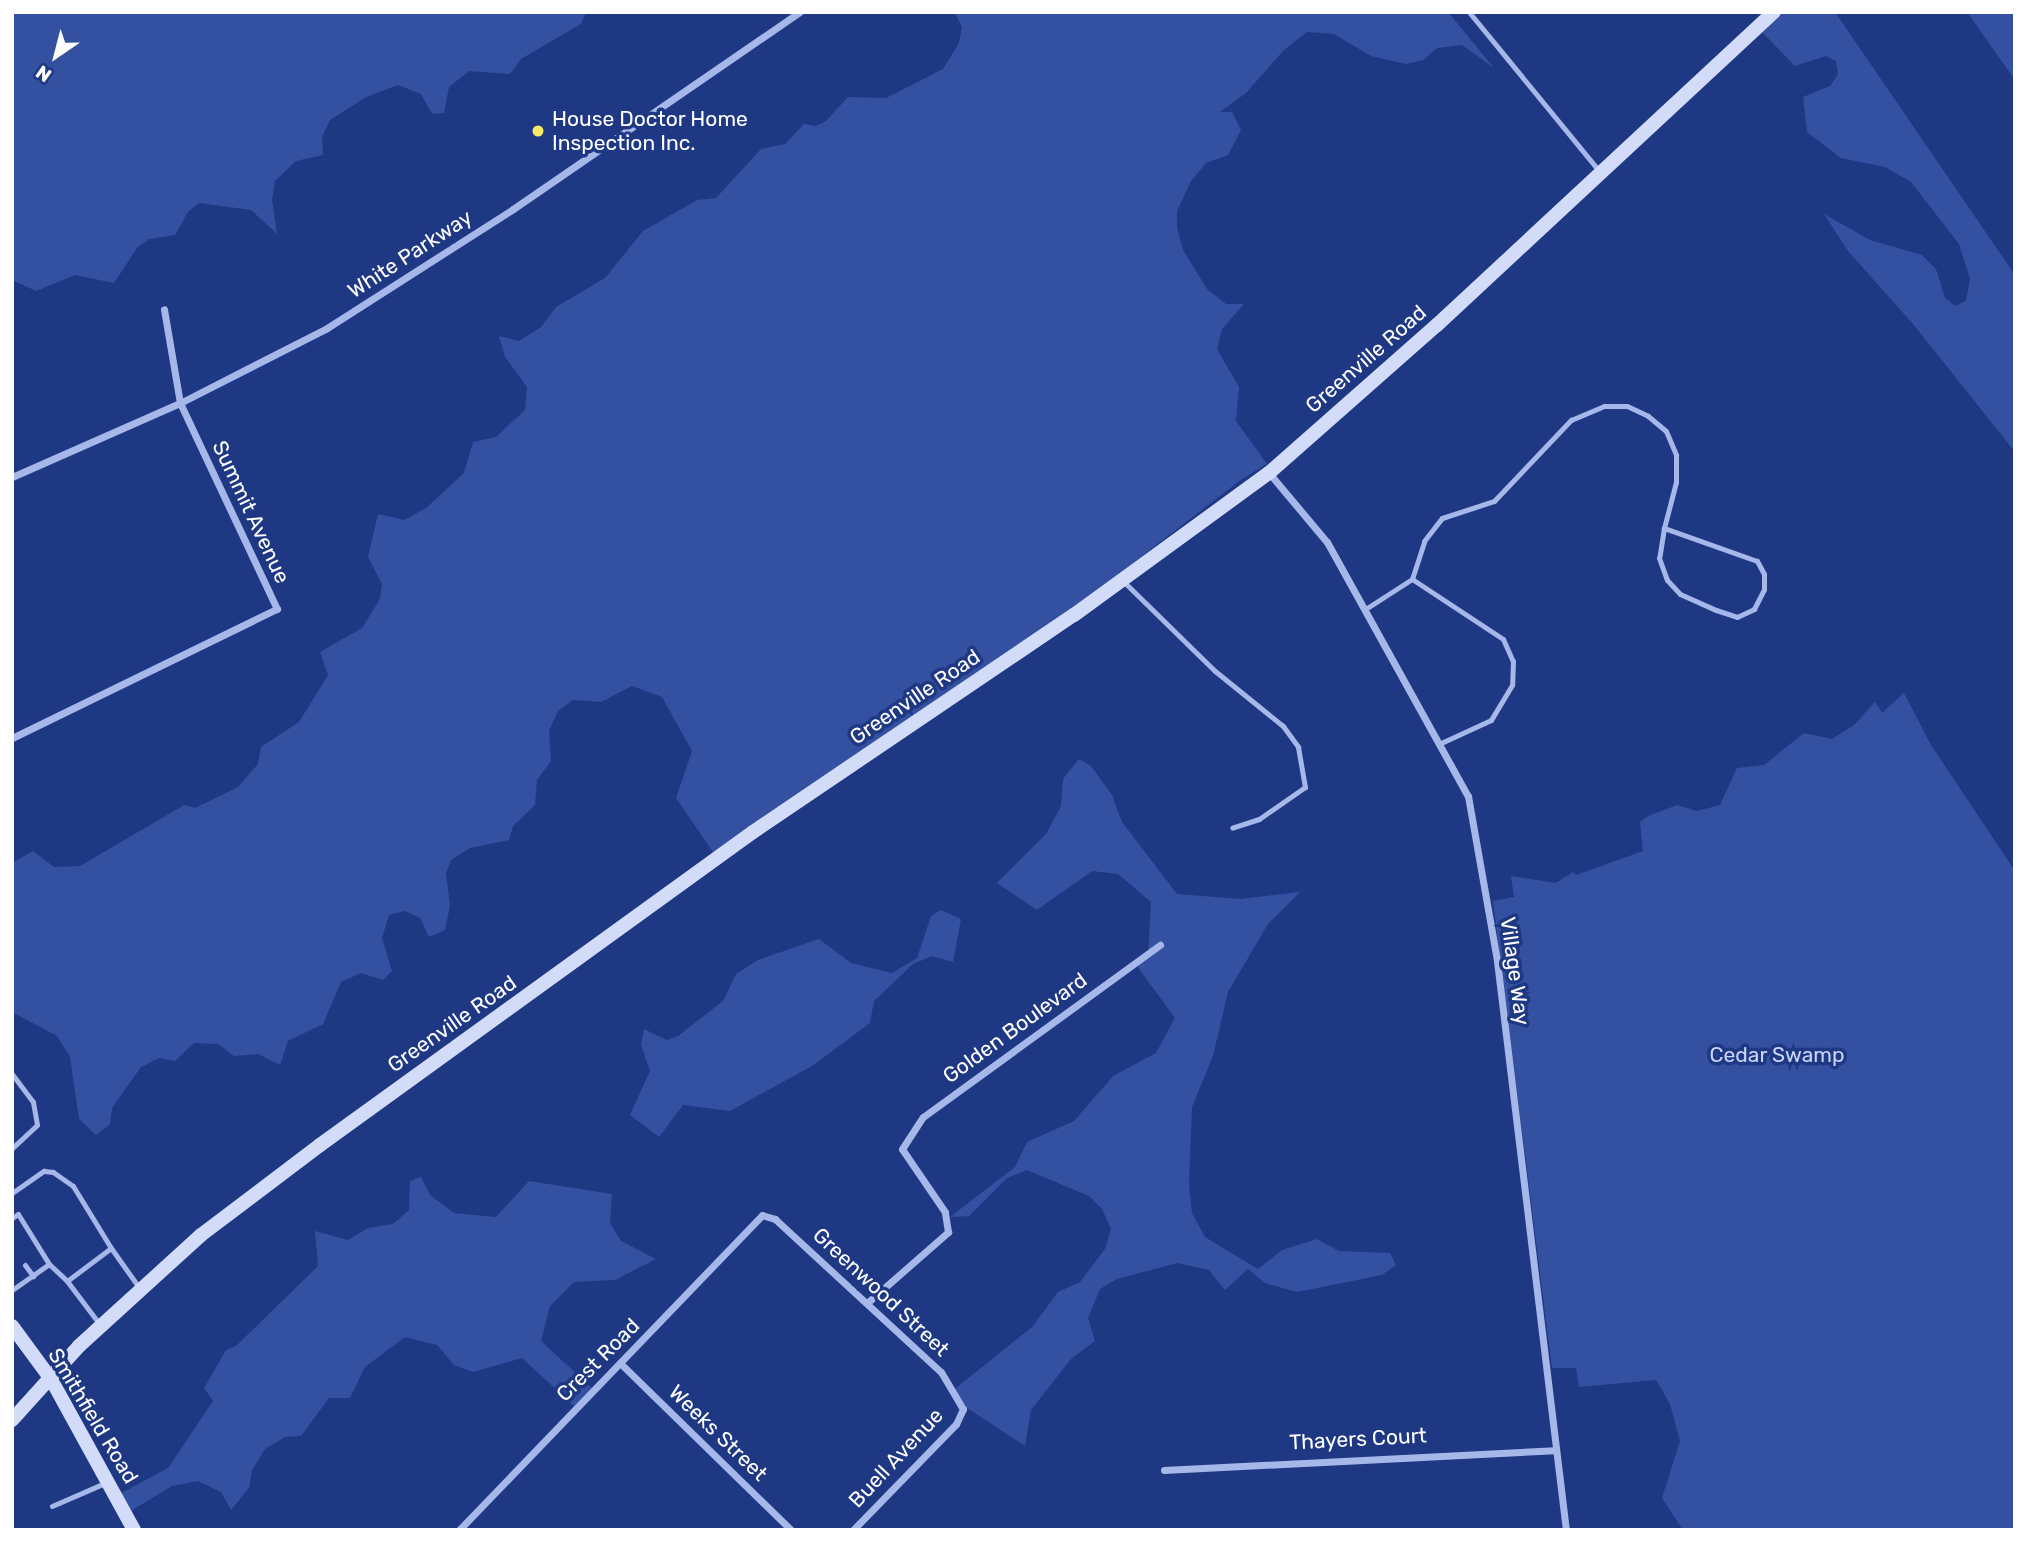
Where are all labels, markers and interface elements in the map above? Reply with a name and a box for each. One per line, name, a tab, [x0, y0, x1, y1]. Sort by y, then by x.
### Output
north arrow	[21, 21, 91, 91]
text: N	[31, 60, 56, 87]
place label: House Doctor Home Inspection Inc.	[552, 106, 748, 156]
marker: House Doctor Home Inspection Inc.	[530, 123, 546, 139]
street label: White Parkway	[343, 205, 477, 303]
street label: Greenville Road	[1301, 300, 1431, 418]
street label: Summit Avenue	[207, 436, 295, 588]
street label: Greenville Road	[845, 644, 985, 750]
street label: Village Way	[1495, 915, 1535, 1027]
street label: Golden Boulevard	[938, 967, 1092, 1089]
street label: Greenville Road	[383, 970, 521, 1078]
park label: Cedar Swamp	[1709, 1042, 1845, 1068]
street label: Greenwood Street	[808, 1222, 954, 1362]
street label: Crest Road	[551, 1313, 645, 1407]
street label: Smithfield Road	[43, 1344, 143, 1488]
street label: Weeks Street	[664, 1380, 772, 1486]
street label: Buell Avenue	[843, 1403, 949, 1513]
street label: Thayers Court	[1289, 1423, 1427, 1455]

